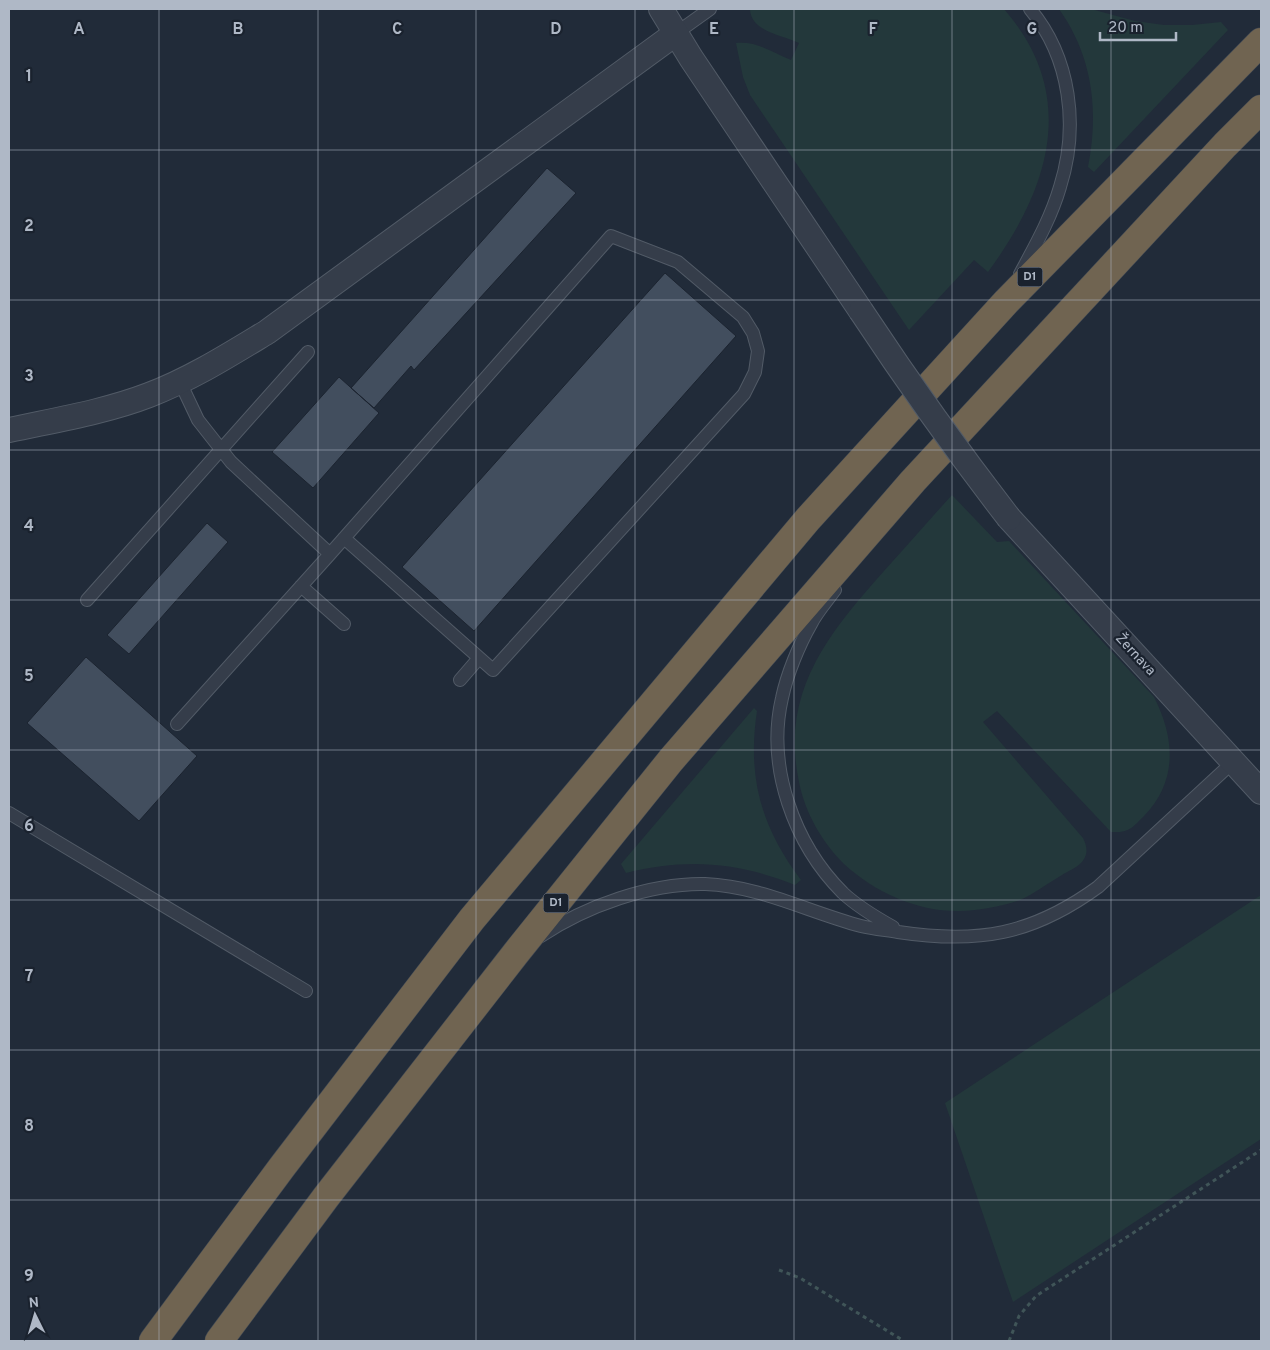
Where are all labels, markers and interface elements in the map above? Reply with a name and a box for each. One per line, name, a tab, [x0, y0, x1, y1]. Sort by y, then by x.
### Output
scale bar	[1100, 10, 1176, 42]
text: 20 m	[1108, 19, 1143, 38]
text: A	[73, 20, 85, 40]
text: B	[232, 20, 244, 40]
text: C	[392, 20, 402, 40]
text: D	[550, 20, 562, 40]
text: E	[709, 20, 719, 40]
text: F	[868, 20, 878, 40]
text: G	[1027, 20, 1037, 40]
text: 1	[26, 67, 32, 87]
text: 2	[24, 217, 34, 237]
road number: D1	[1018, 268, 1042, 286]
text: 3	[24, 367, 34, 387]
text: 4	[24, 517, 34, 537]
street label: Žernava	[1111, 630, 1159, 680]
text: 5	[24, 667, 34, 687]
text: 6	[24, 817, 34, 837]
road number: D1	[544, 894, 568, 912]
text: 7	[25, 967, 33, 987]
text: 8	[24, 1117, 34, 1137]
text: 9	[24, 1267, 34, 1287]
north arrow	[10, 1290, 60, 1340]
text: N	[28, 1295, 40, 1312]

